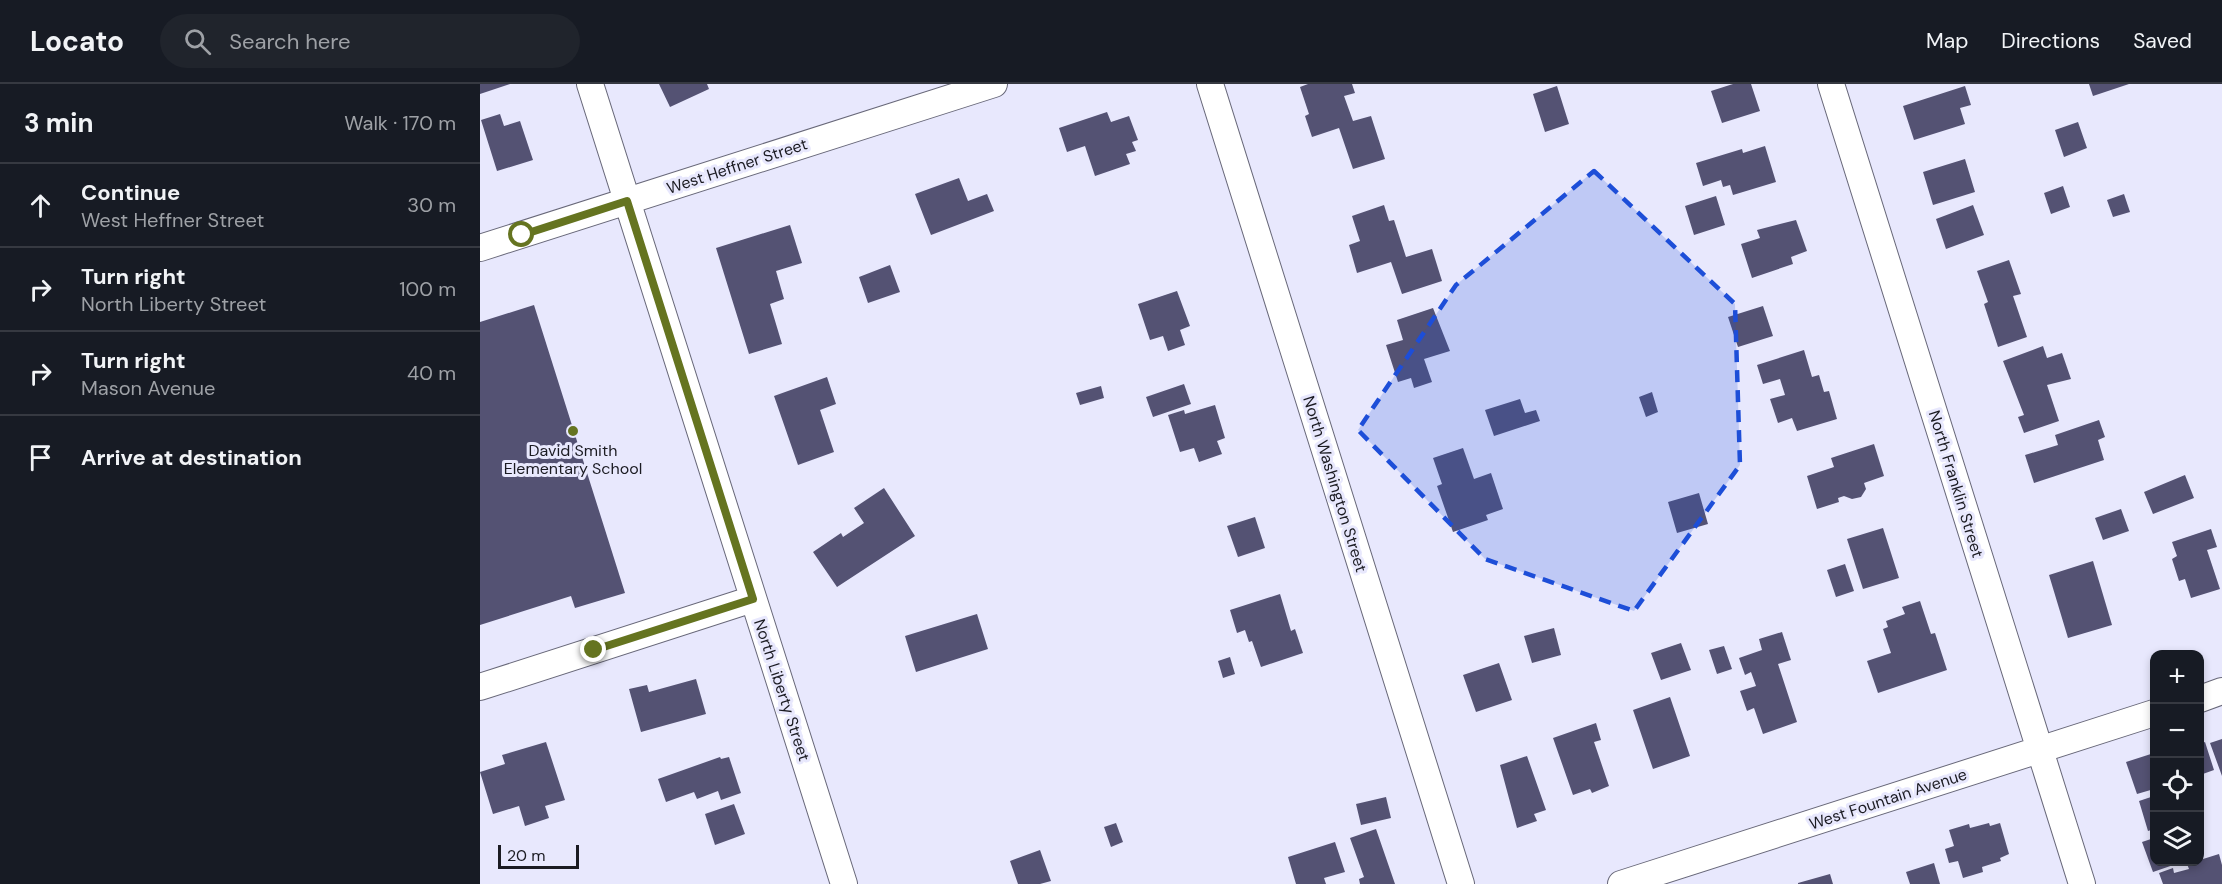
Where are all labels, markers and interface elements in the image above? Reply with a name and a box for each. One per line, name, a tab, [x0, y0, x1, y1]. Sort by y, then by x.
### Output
search box	[160, 14, 580, 68]
text: Locato	[30, 23, 124, 60]
icon: search	[181, 25, 214, 58]
text: Search here	[229, 27, 351, 56]
text: Map	[1926, 27, 1968, 55]
text: Directions	[2001, 27, 2100, 55]
text: Saved	[2133, 27, 2192, 55]
text: 3 min	[24, 106, 93, 140]
text: Walk · 170 m	[344, 110, 456, 136]
street label: West Heffner Street	[664, 133, 810, 199]
text: Continue	[81, 178, 180, 207]
icon: ahead	[24, 189, 57, 222]
text: 30 m	[407, 192, 456, 218]
text: West Heffner Street	[81, 207, 264, 233]
route start	[508, 221, 534, 247]
text: Turn right	[81, 262, 186, 291]
icon: right	[24, 273, 57, 306]
text: 100 m	[399, 276, 456, 302]
text: North Liberty Street	[81, 291, 266, 317]
text: Turn right	[81, 346, 186, 375]
icon: right	[24, 357, 57, 390]
text: 40 m	[407, 360, 456, 386]
text: Mason Avenue	[81, 375, 215, 401]
street label: North Washington Street	[1298, 393, 1372, 575]
street label: North Franklin Street	[1924, 408, 1988, 560]
marker: David Smith Elementary School	[566, 424, 580, 438]
place label: David Smith Elementary School	[504, 440, 642, 479]
icon: arrive	[24, 441, 57, 474]
text: Arrive at destination	[81, 443, 302, 472]
street label: North Liberty Street	[749, 616, 815, 764]
route end	[580, 636, 606, 662]
map controls	[2150, 650, 2204, 866]
button: +	[2150, 650, 2204, 704]
button: −	[2150, 704, 2204, 758]
button: locate	[2150, 758, 2204, 812]
street label: West Fountain Avenue	[1806, 764, 1970, 834]
button: layers	[2150, 812, 2204, 866]
scale bar	[498, 842, 579, 870]
text: 20 m	[507, 845, 546, 866]

